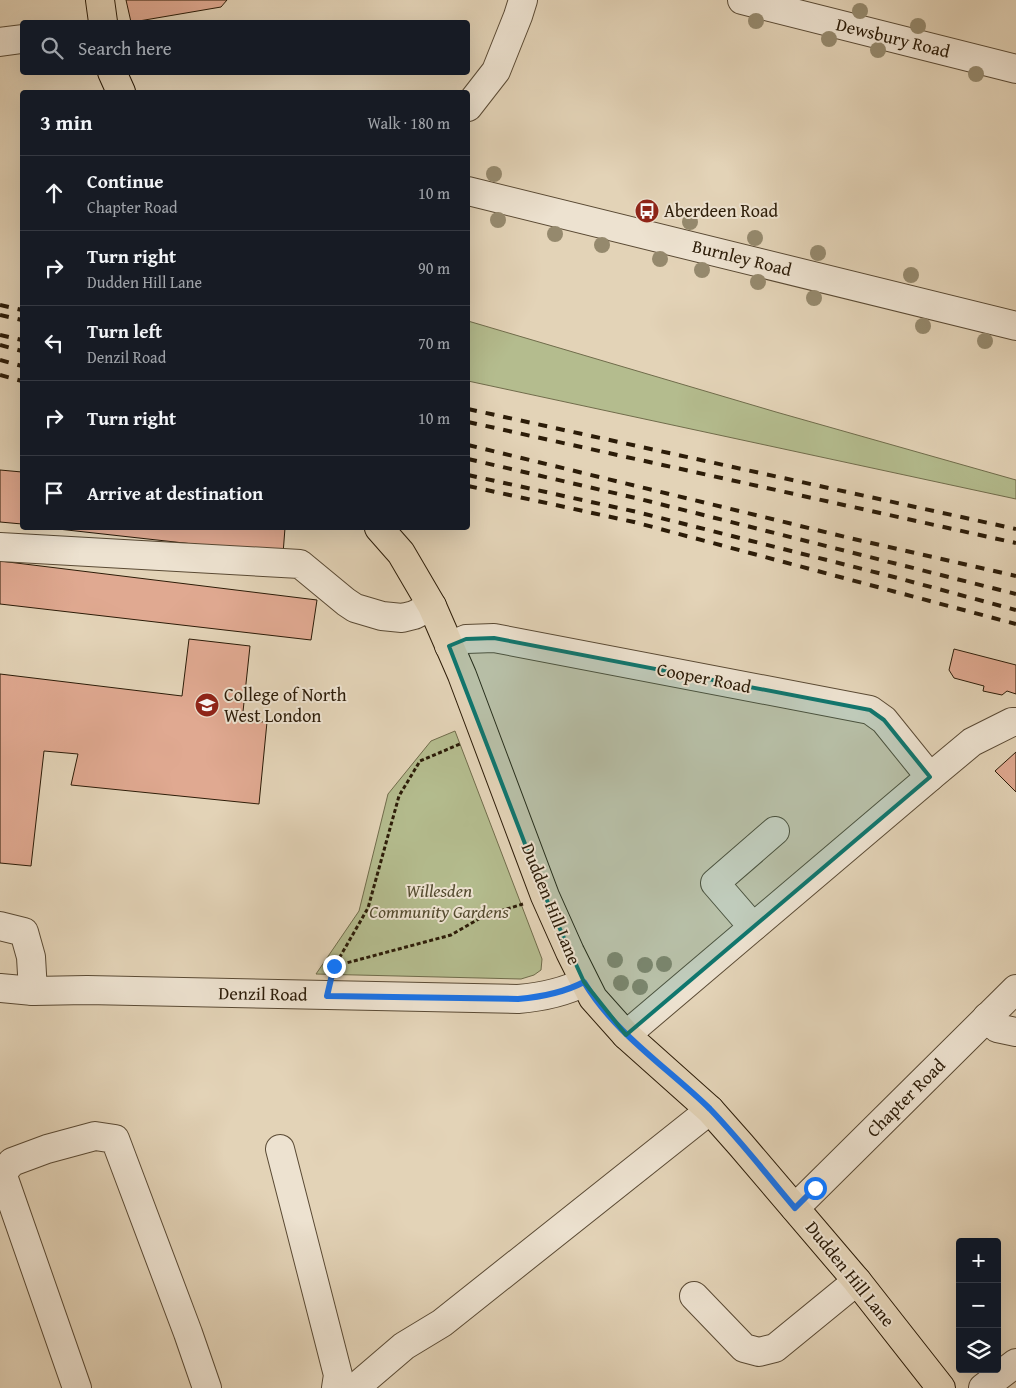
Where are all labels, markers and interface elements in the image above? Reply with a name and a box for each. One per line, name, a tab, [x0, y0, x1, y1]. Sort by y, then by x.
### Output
street label: Dewsbury Road	[833, 10, 953, 65]
search box	[20, 20, 470, 75]
icon: search	[38, 34, 66, 62]
text: Search here	[78, 34, 172, 62]
text: 3 min	[40, 107, 92, 138]
text: Walk · 180 m	[367, 111, 450, 135]
text: Continue	[87, 167, 164, 195]
icon: ahead	[40, 179, 68, 207]
text: 10 m	[418, 181, 450, 205]
text: Chapter Road	[87, 195, 178, 219]
place label: Aberdeen Road	[664, 197, 779, 224]
bus stop icon: Aberdeen Road	[634, 198, 660, 224]
street label: Burnley Road	[690, 232, 795, 283]
text: Turn right	[87, 242, 176, 270]
icon: right	[40, 254, 68, 282]
text: 90 m	[418, 256, 450, 280]
text: Dudden Hill Lane	[87, 270, 202, 294]
text: Turn left	[87, 317, 162, 345]
icon: left	[40, 329, 68, 357]
text: 70 m	[418, 331, 450, 355]
text: Denzil Road	[87, 345, 166, 369]
icon: right	[40, 404, 68, 432]
text: Turn right	[87, 404, 176, 432]
text: 10 m	[418, 406, 450, 430]
icon: arrive	[40, 479, 68, 507]
text: Arrive at destination	[87, 479, 263, 507]
street label: Cooper Road	[655, 655, 754, 700]
place label: College of North West London	[224, 681, 347, 729]
school or university icon: College of North West London	[194, 692, 220, 718]
street label: Dudden Hill Lane	[515, 839, 588, 969]
park label: Willesden Community Gardens	[369, 877, 509, 925]
route end	[323, 955, 346, 978]
street label: Denzil Road	[218, 979, 308, 1008]
street label: Chapter Road	[860, 1052, 952, 1143]
route start	[804, 1177, 827, 1200]
street label: Dudden Hill Lane	[799, 1215, 902, 1332]
map controls	[956, 1238, 1001, 1373]
button: +	[956, 1238, 1001, 1283]
button: −	[956, 1283, 1001, 1328]
button: layers	[956, 1328, 1001, 1373]

